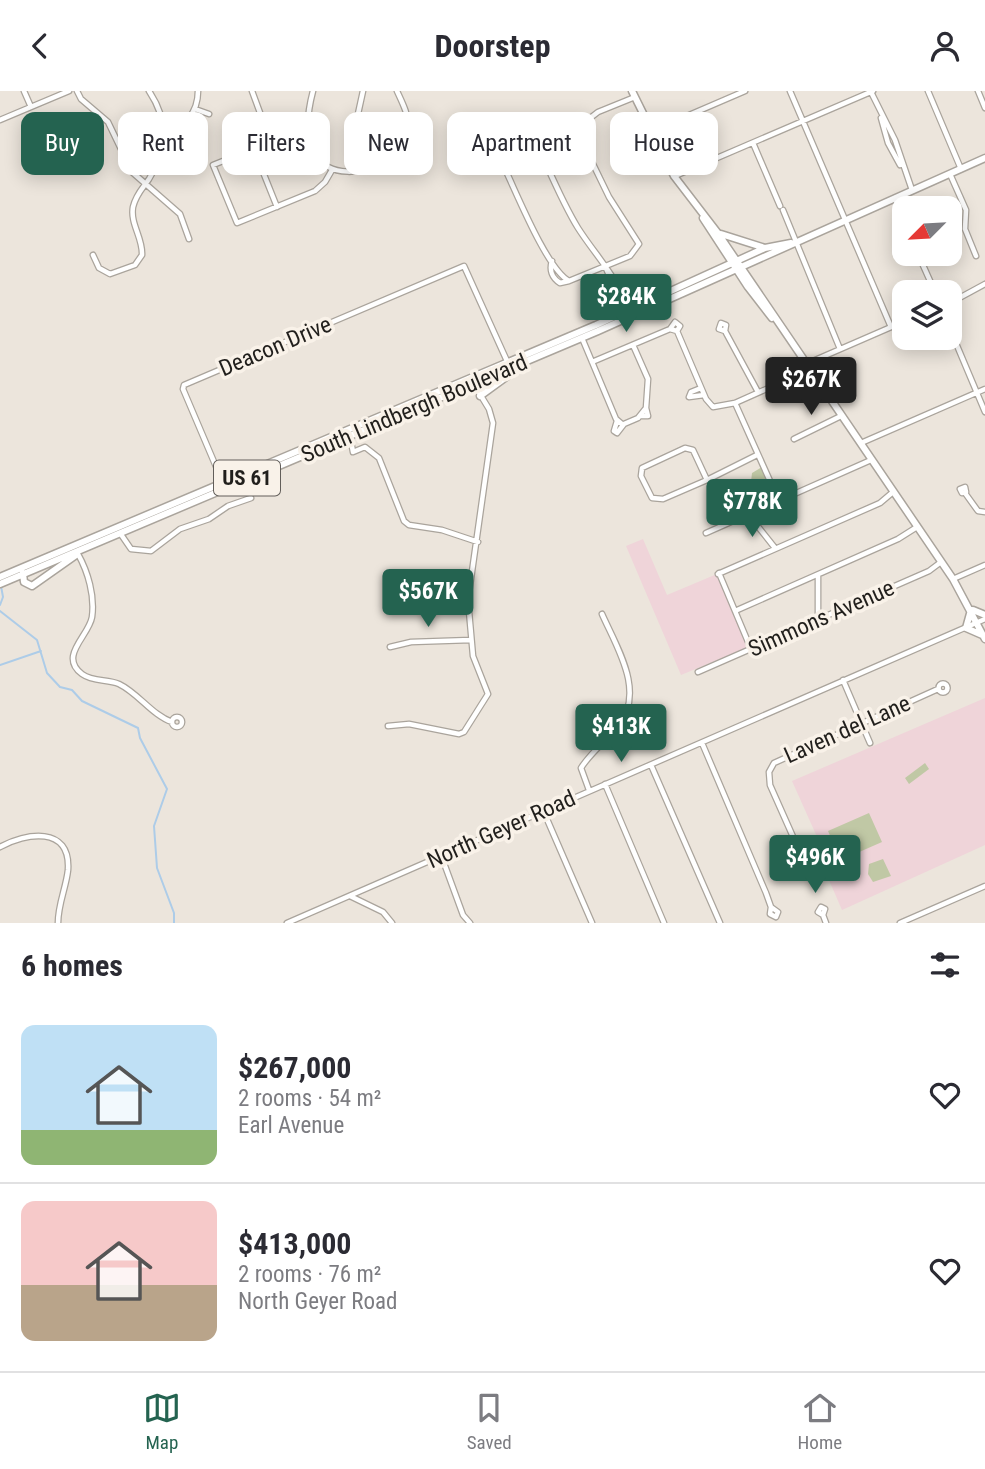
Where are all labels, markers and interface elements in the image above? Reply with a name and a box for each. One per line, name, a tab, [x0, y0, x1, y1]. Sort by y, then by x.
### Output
icon: back	[21, 27, 59, 65]
text: Doorstep	[434, 27, 551, 65]
icon: person	[926, 27, 964, 65]
chip: Buy	[21, 112, 104, 175]
chip: Rent	[118, 112, 208, 175]
chip: Filters	[222, 112, 330, 175]
chip: New	[344, 112, 433, 175]
chip: Apartment	[447, 112, 596, 175]
chip: House	[610, 112, 718, 175]
north arrow	[892, 196, 962, 266]
map controls	[892, 196, 962, 350]
pin: $284K	[577, 275, 675, 334]
button: layers	[892, 280, 962, 350]
text: $284K	[596, 283, 656, 310]
street label: Deacon Drive	[215, 311, 335, 382]
street label: South Lindbergh Boulevard	[297, 349, 531, 468]
pin: $267K	[762, 357, 860, 417]
text: $267K	[781, 366, 841, 393]
road number: US 61	[214, 461, 280, 495]
pin: $778K	[703, 479, 801, 539]
text: $778K	[722, 488, 782, 515]
pin: $567K	[379, 569, 477, 629]
street label: Simmons Avenue	[744, 574, 898, 663]
text: $567K	[398, 578, 458, 605]
street label: Laven del Lane	[780, 690, 915, 769]
pin: $413K	[572, 705, 670, 764]
text: $413K	[591, 713, 651, 740]
street label: North Geyer Road	[423, 785, 580, 874]
pin: $496K	[766, 835, 864, 895]
text: $496K	[785, 844, 845, 871]
icon: filters	[926, 946, 964, 984]
text: 6 homes	[21, 948, 123, 983]
text: $267,000	[238, 1050, 351, 1085]
icon: home	[77, 1053, 161, 1137]
icon: heart	[926, 1076, 964, 1114]
text: 2 rooms · 54 m²	[238, 1085, 381, 1112]
text: Earl Avenue	[238, 1112, 344, 1139]
text: $413,000	[238, 1226, 351, 1261]
icon: home	[77, 1229, 161, 1313]
icon: heart	[926, 1252, 964, 1290]
text: 2 rooms · 76 m²	[238, 1261, 381, 1288]
text: North Geyer Road	[238, 1288, 397, 1315]
tab: Map	[143, 1389, 181, 1454]
tab: Saved	[467, 1389, 512, 1454]
tab: Home	[798, 1389, 842, 1454]

